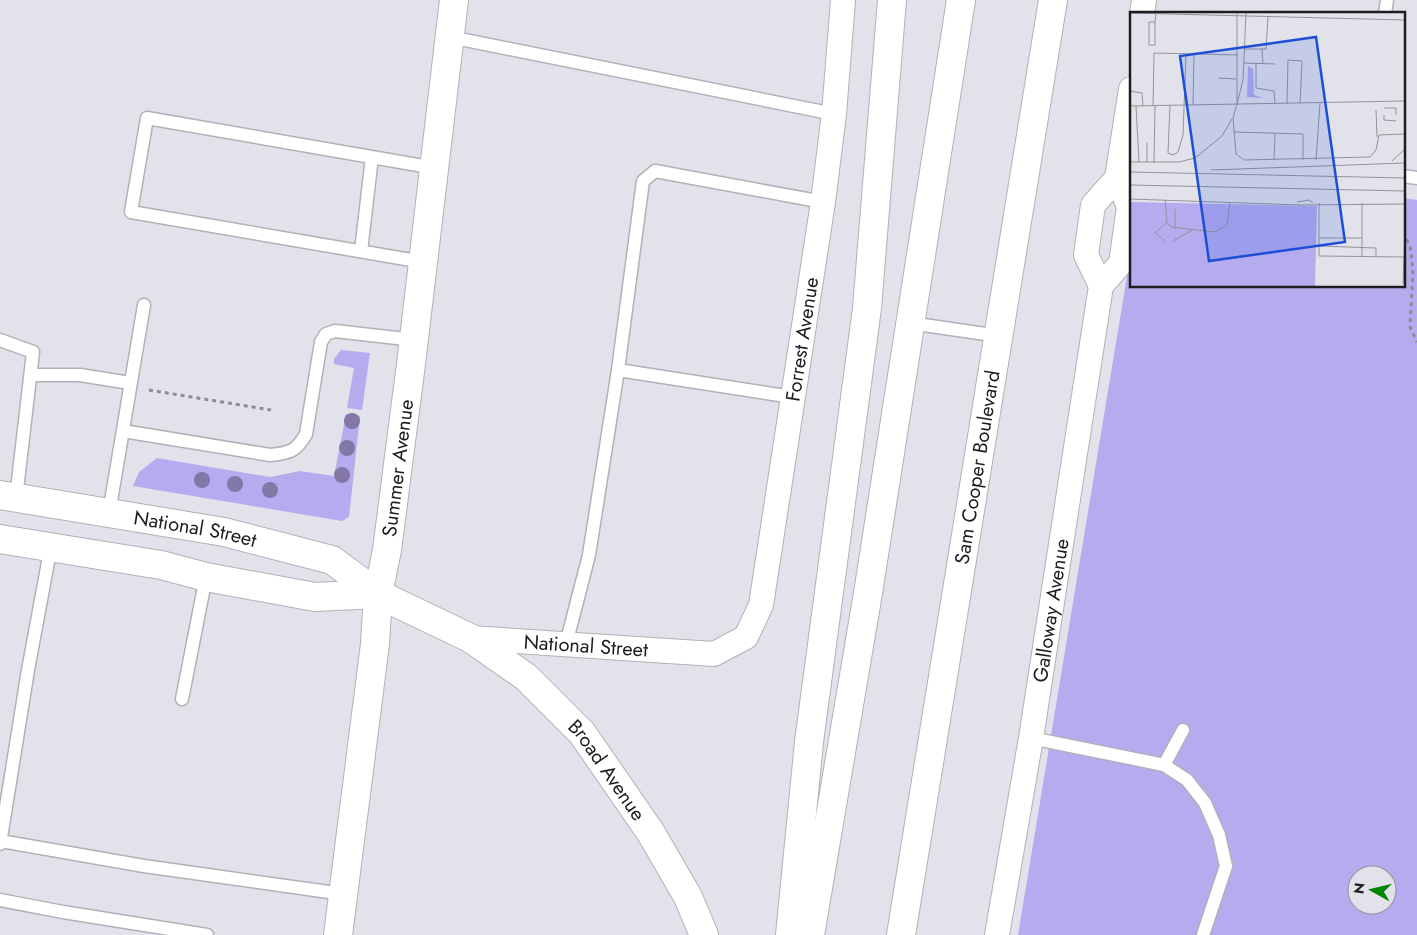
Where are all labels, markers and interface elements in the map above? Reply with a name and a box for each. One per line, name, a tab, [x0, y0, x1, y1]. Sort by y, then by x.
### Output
inset map	[1130, 12, 1404, 288]
street label: Forrest Avenue	[779, 275, 826, 403]
street label: Sam Cooper Boulevard	[947, 368, 1008, 566]
street label: Summer Avenue	[375, 398, 421, 538]
street label: National Street	[131, 503, 260, 555]
street label: Galloway Avenue	[1026, 537, 1077, 684]
street label: National Street	[523, 628, 649, 665]
street label: Broad Avenue	[561, 713, 652, 827]
north arrow	[1347, 865, 1397, 915]
text: N	[1348, 881, 1370, 895]

